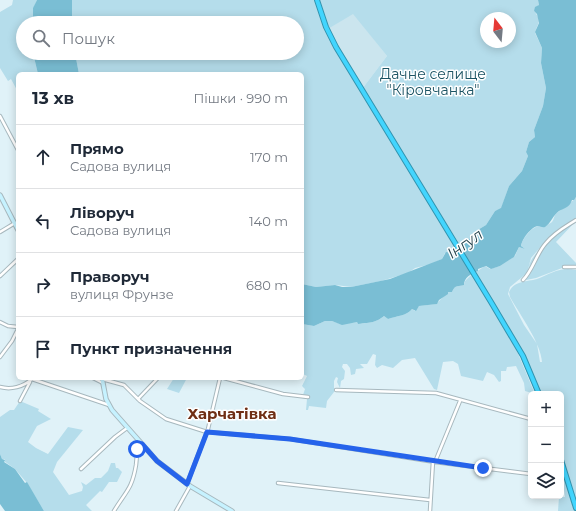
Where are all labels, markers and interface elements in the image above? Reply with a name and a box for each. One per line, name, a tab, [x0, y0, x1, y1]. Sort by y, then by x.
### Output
north arrow	[480, 12, 516, 48]
search box	[16, 16, 304, 60]
icon: search	[30, 27, 52, 49]
text: Пошук	[62, 29, 115, 48]
park label: Дачне селище "Кіровчанка"	[380, 65, 486, 99]
text: 13 хв	[32, 88, 74, 108]
text: Пішки · 990 m	[193, 90, 288, 106]
text: Прямо	[70, 139, 124, 158]
icon: ahead	[32, 146, 54, 168]
text: 170 m	[250, 149, 288, 165]
text: Садова вулиця	[70, 158, 171, 174]
text: Ліворуч	[70, 203, 135, 222]
icon: left	[32, 210, 54, 232]
text: 140 m	[249, 213, 288, 229]
text: Садова вулиця	[70, 222, 171, 238]
water label: Інгул	[443, 225, 486, 263]
text: Праворуч	[70, 267, 150, 286]
icon: right	[32, 274, 54, 296]
text: 680 m	[246, 277, 288, 293]
text: вулиця Фрунзе	[70, 286, 174, 302]
icon: arrive	[32, 338, 54, 360]
text: Пункт призначення	[70, 339, 232, 358]
map controls	[528, 391, 564, 499]
button: +	[528, 391, 564, 427]
district label: Харчатівка	[187, 404, 277, 423]
button: −	[528, 427, 564, 463]
route start	[128, 440, 146, 458]
route end	[474, 459, 492, 477]
button: layers	[528, 463, 564, 499]

